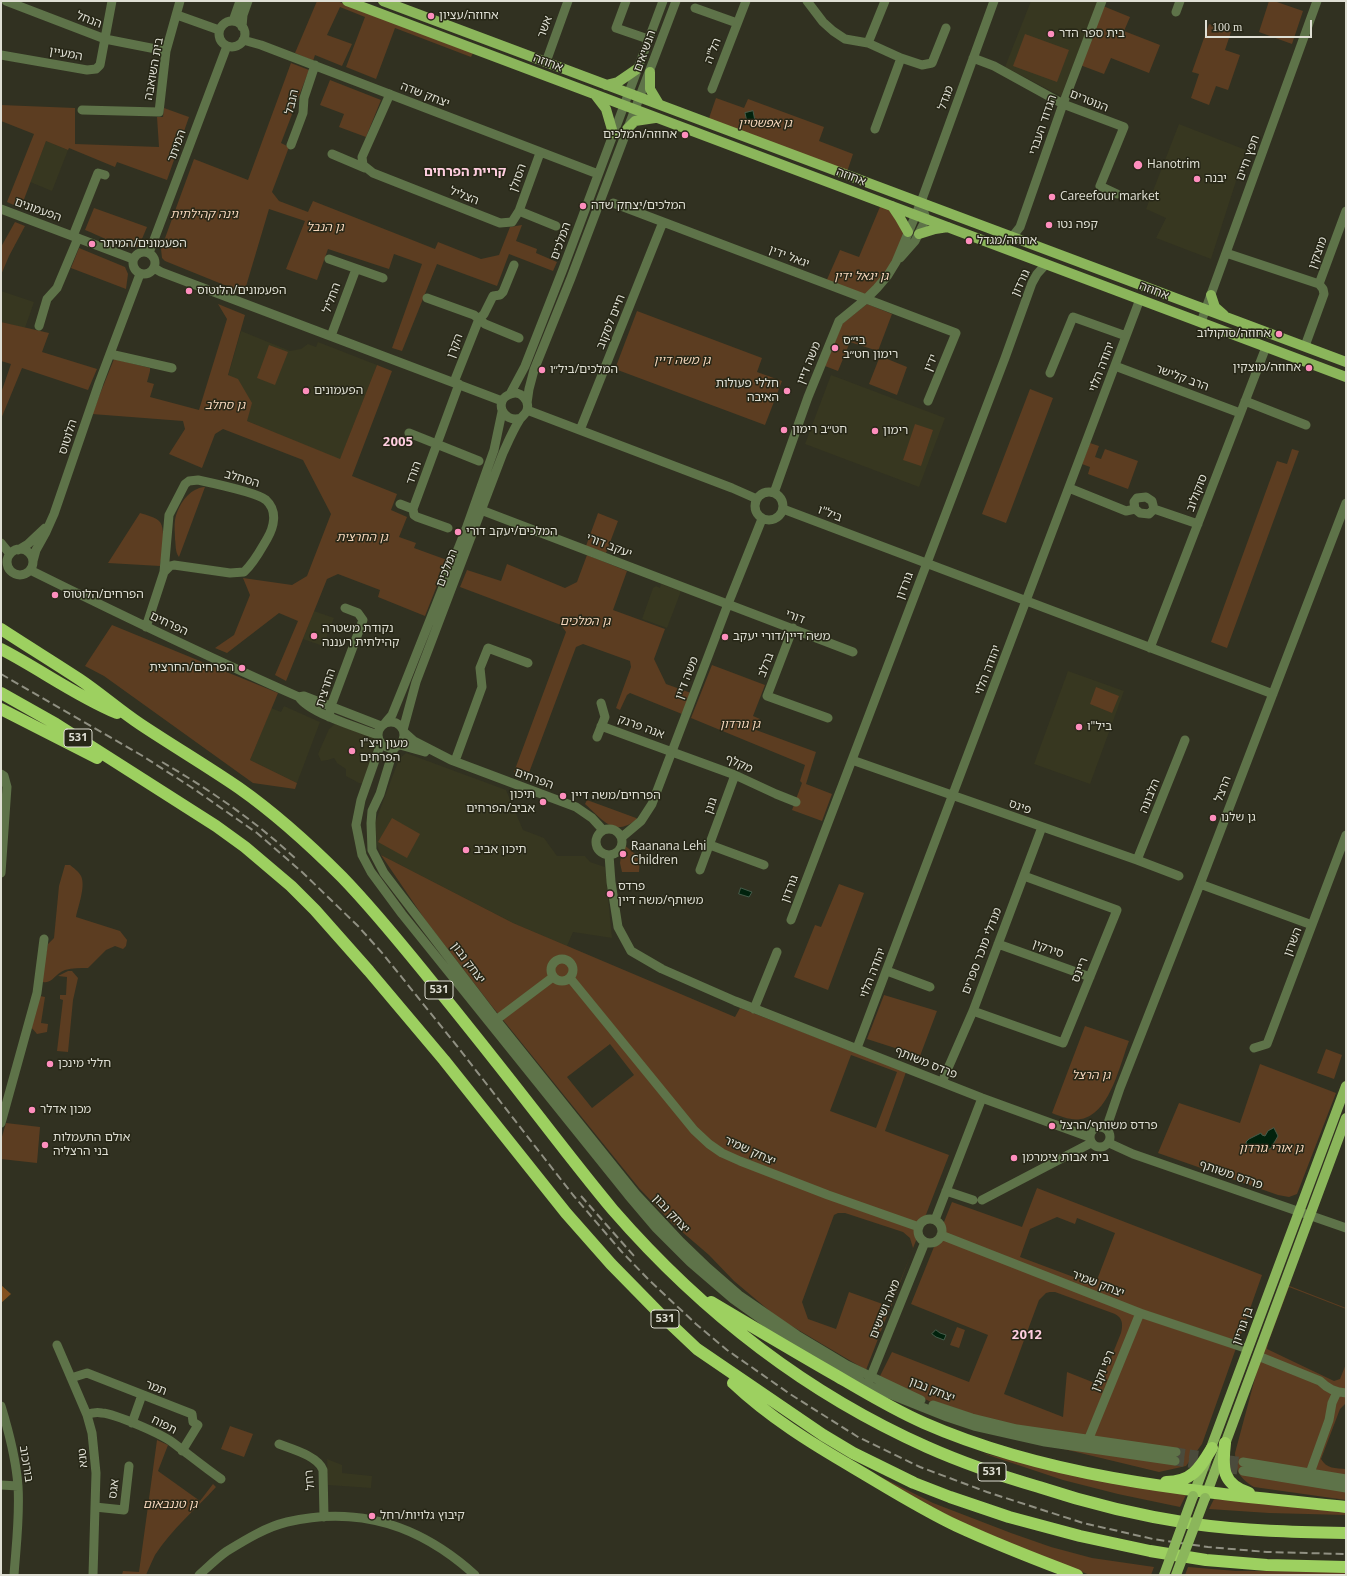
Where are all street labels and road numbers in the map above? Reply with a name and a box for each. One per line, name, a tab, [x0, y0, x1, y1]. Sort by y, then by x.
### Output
street label: הנחל	[74, 9, 104, 31]
street label: אשר	[534, 14, 556, 40]
street label: הנשיאים	[631, 28, 659, 74]
street label: בית השואבה	[141, 36, 167, 102]
street label: הל"ה	[702, 36, 724, 66]
street label: המעיין	[48, 44, 84, 64]
street label: אחוזה	[531, 51, 565, 75]
street label: יצחק שדה	[398, 79, 452, 111]
street label: מגדל	[935, 84, 957, 112]
street label: הנוטרים	[1067, 87, 1111, 115]
street label: הנבל	[282, 88, 302, 116]
street label: הגדוד העברי	[1026, 93, 1060, 157]
street label: המיתר	[165, 128, 189, 164]
street label: חפץ חיים	[1233, 133, 1263, 183]
street label: הסולן	[506, 162, 530, 194]
street label: אחוזה	[834, 165, 868, 189]
street label: הצליל	[447, 184, 481, 208]
street label: הפעמונים	[12, 195, 64, 225]
street label: המלכים	[548, 220, 574, 262]
street label: מוצקין	[1306, 235, 1330, 271]
street label: יגאל ידין	[767, 243, 811, 271]
street label: גורדון	[1008, 267, 1034, 299]
street label: אחוזה	[1137, 279, 1171, 303]
street label: החליל	[320, 281, 344, 315]
street label: חיים לסקוב	[593, 293, 629, 351]
street label: הקרן	[444, 332, 466, 360]
street label: משה דיין	[794, 339, 824, 387]
street label: יהודה הלוי	[1086, 340, 1118, 394]
street label: ידין	[921, 352, 941, 374]
street label: הרב קלישר	[1153, 362, 1211, 394]
street label: הלוטוס	[56, 418, 80, 456]
street label: הורד	[403, 459, 425, 487]
street label: הסחלב	[223, 467, 261, 491]
street label: סוקולוב	[1183, 472, 1211, 514]
street label: ביל"ו	[816, 503, 844, 525]
street label: יעקב דורי	[584, 531, 634, 561]
street label: המלכים	[433, 547, 461, 589]
street label: גורדון	[893, 570, 917, 602]
street label: דורי	[783, 607, 807, 627]
street label: הפרחים	[148, 609, 190, 639]
street label: יהודה הלוי	[972, 643, 1004, 697]
street label: ברלב	[755, 651, 777, 679]
street label: משה דיין	[672, 654, 702, 702]
street label: החרצית	[313, 667, 339, 709]
street label: אנה פרנק	[616, 712, 666, 742]
road number: 531	[64, 729, 92, 747]
street label: מקלף	[723, 752, 755, 776]
street label: הפרחים	[513, 765, 555, 793]
street label: הרצל	[1211, 774, 1235, 804]
street label: הלבונה	[1137, 777, 1163, 815]
street label: גונן	[701, 796, 721, 816]
street label: פינס	[1007, 796, 1033, 818]
street label: גורדון	[778, 873, 802, 905]
street label: מנדלי מוכר ספרים	[959, 906, 1005, 996]
street label: השרון	[1281, 925, 1305, 959]
street label: סירקין	[1030, 937, 1066, 961]
street label: יצחק נבון	[448, 940, 488, 986]
street label: יהודה הלוי	[857, 946, 889, 1000]
street label: ריינס	[1069, 955, 1091, 985]
road number: 531	[425, 981, 453, 999]
street label: פרדס משותף	[892, 1044, 960, 1082]
street label: יצחק שמיר	[722, 1133, 778, 1169]
street label: פרדס משותף	[1197, 1157, 1265, 1193]
street label: יצחק נבון	[649, 1192, 693, 1236]
street label: יצחק שמיר	[1070, 1267, 1126, 1301]
street label: מאה ושישים	[867, 1277, 903, 1341]
street label: בן גוריון	[1229, 1305, 1257, 1347]
road number: 531	[651, 1310, 679, 1328]
street label: רפי וקנין	[1088, 1348, 1118, 1394]
street label: יצחק נבון	[907, 1374, 957, 1406]
street label: תמר	[143, 1377, 169, 1399]
street label: תפוח	[149, 1413, 179, 1437]
street label: בורוכוב	[16, 1445, 36, 1483]
street label: טנא	[75, 1448, 91, 1468]
road number: 531	[978, 1463, 1006, 1481]
street label: רחל	[302, 1469, 318, 1491]
street label: אגס	[106, 1478, 122, 1500]

